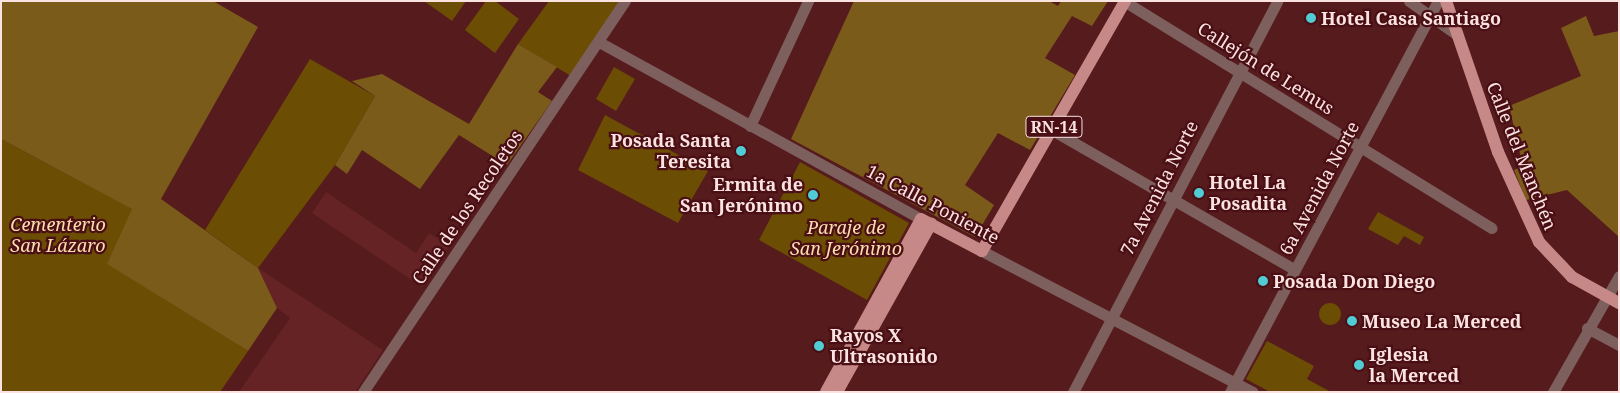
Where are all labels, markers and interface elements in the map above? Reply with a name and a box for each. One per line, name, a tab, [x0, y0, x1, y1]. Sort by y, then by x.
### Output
place label: Hotel Casa Santiago	[1321, 7, 1501, 29]
marker: Hotel Casa Santiago	[1305, 12, 1317, 24]
street label: Callejón de Lemus	[1194, 17, 1338, 119]
street label: Calle del Manchén	[1482, 79, 1562, 233]
road number: RN-14	[1025, 114, 1083, 140]
street label: 7a Avenida Norte	[1116, 117, 1202, 259]
street label: 6a Avenida Norte	[1275, 117, 1363, 259]
street label: Calle de los Recoletos	[407, 126, 527, 288]
place label: Posada Santa Teresita	[611, 130, 731, 172]
marker: Posada Santa Teresita	[735, 145, 747, 157]
street label: 1a Calle Poniente	[863, 160, 1003, 248]
place label: Hotel La Posadita	[1209, 172, 1287, 214]
place label: Ermita de San Jerónimo	[680, 174, 803, 216]
marker: Hotel La Posadita	[1193, 187, 1205, 199]
marker: Ermita de San Jerónimo	[807, 189, 819, 201]
park label: Cementerio San Lázaro	[10, 214, 106, 256]
park label: Paraje de San Jerónimo	[790, 217, 902, 260]
place label: Posada Don Diego	[1273, 270, 1435, 292]
marker: Posada Don Diego	[1257, 275, 1269, 287]
place label: Museo La Merced	[1362, 310, 1521, 332]
marker: Museo La Merced	[1346, 315, 1358, 327]
place label: Rayos X Ultrasonido	[830, 325, 938, 368]
marker: Rayos X Ultrasonido	[812, 339, 826, 353]
place label: Iglesia la Merced	[1369, 344, 1459, 386]
marker: Iglesia la Merced	[1353, 359, 1365, 371]

